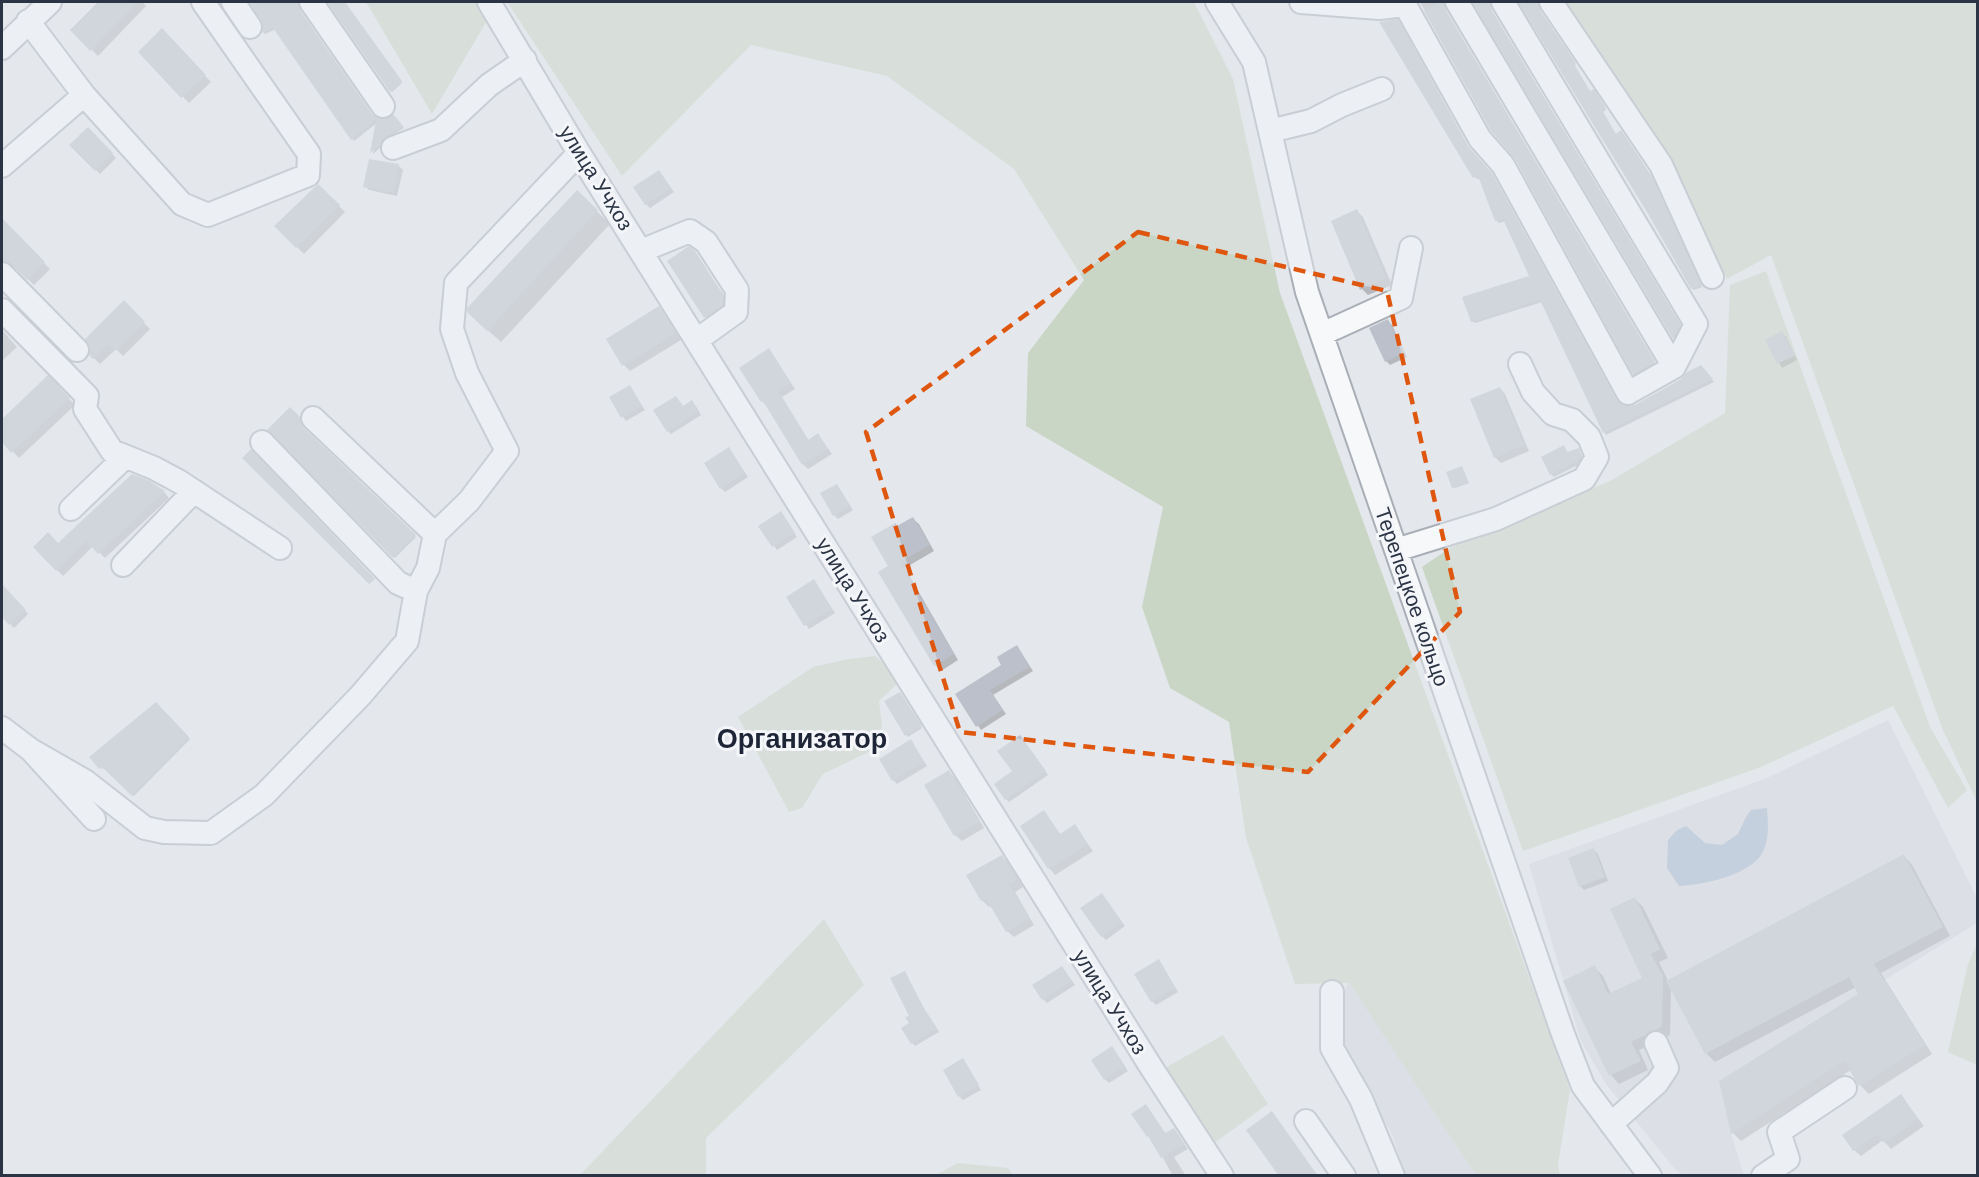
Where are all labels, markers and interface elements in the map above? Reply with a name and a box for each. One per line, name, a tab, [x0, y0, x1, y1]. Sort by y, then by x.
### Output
street label: улица Учхоз	[553, 120, 639, 236]
street label: Терепецкое кольцо	[1368, 504, 1456, 690]
street label: улица Учхоз	[810, 532, 896, 648]
district label: Организатор	[717, 721, 887, 756]
street label: улица Учхоз	[1067, 944, 1153, 1060]

